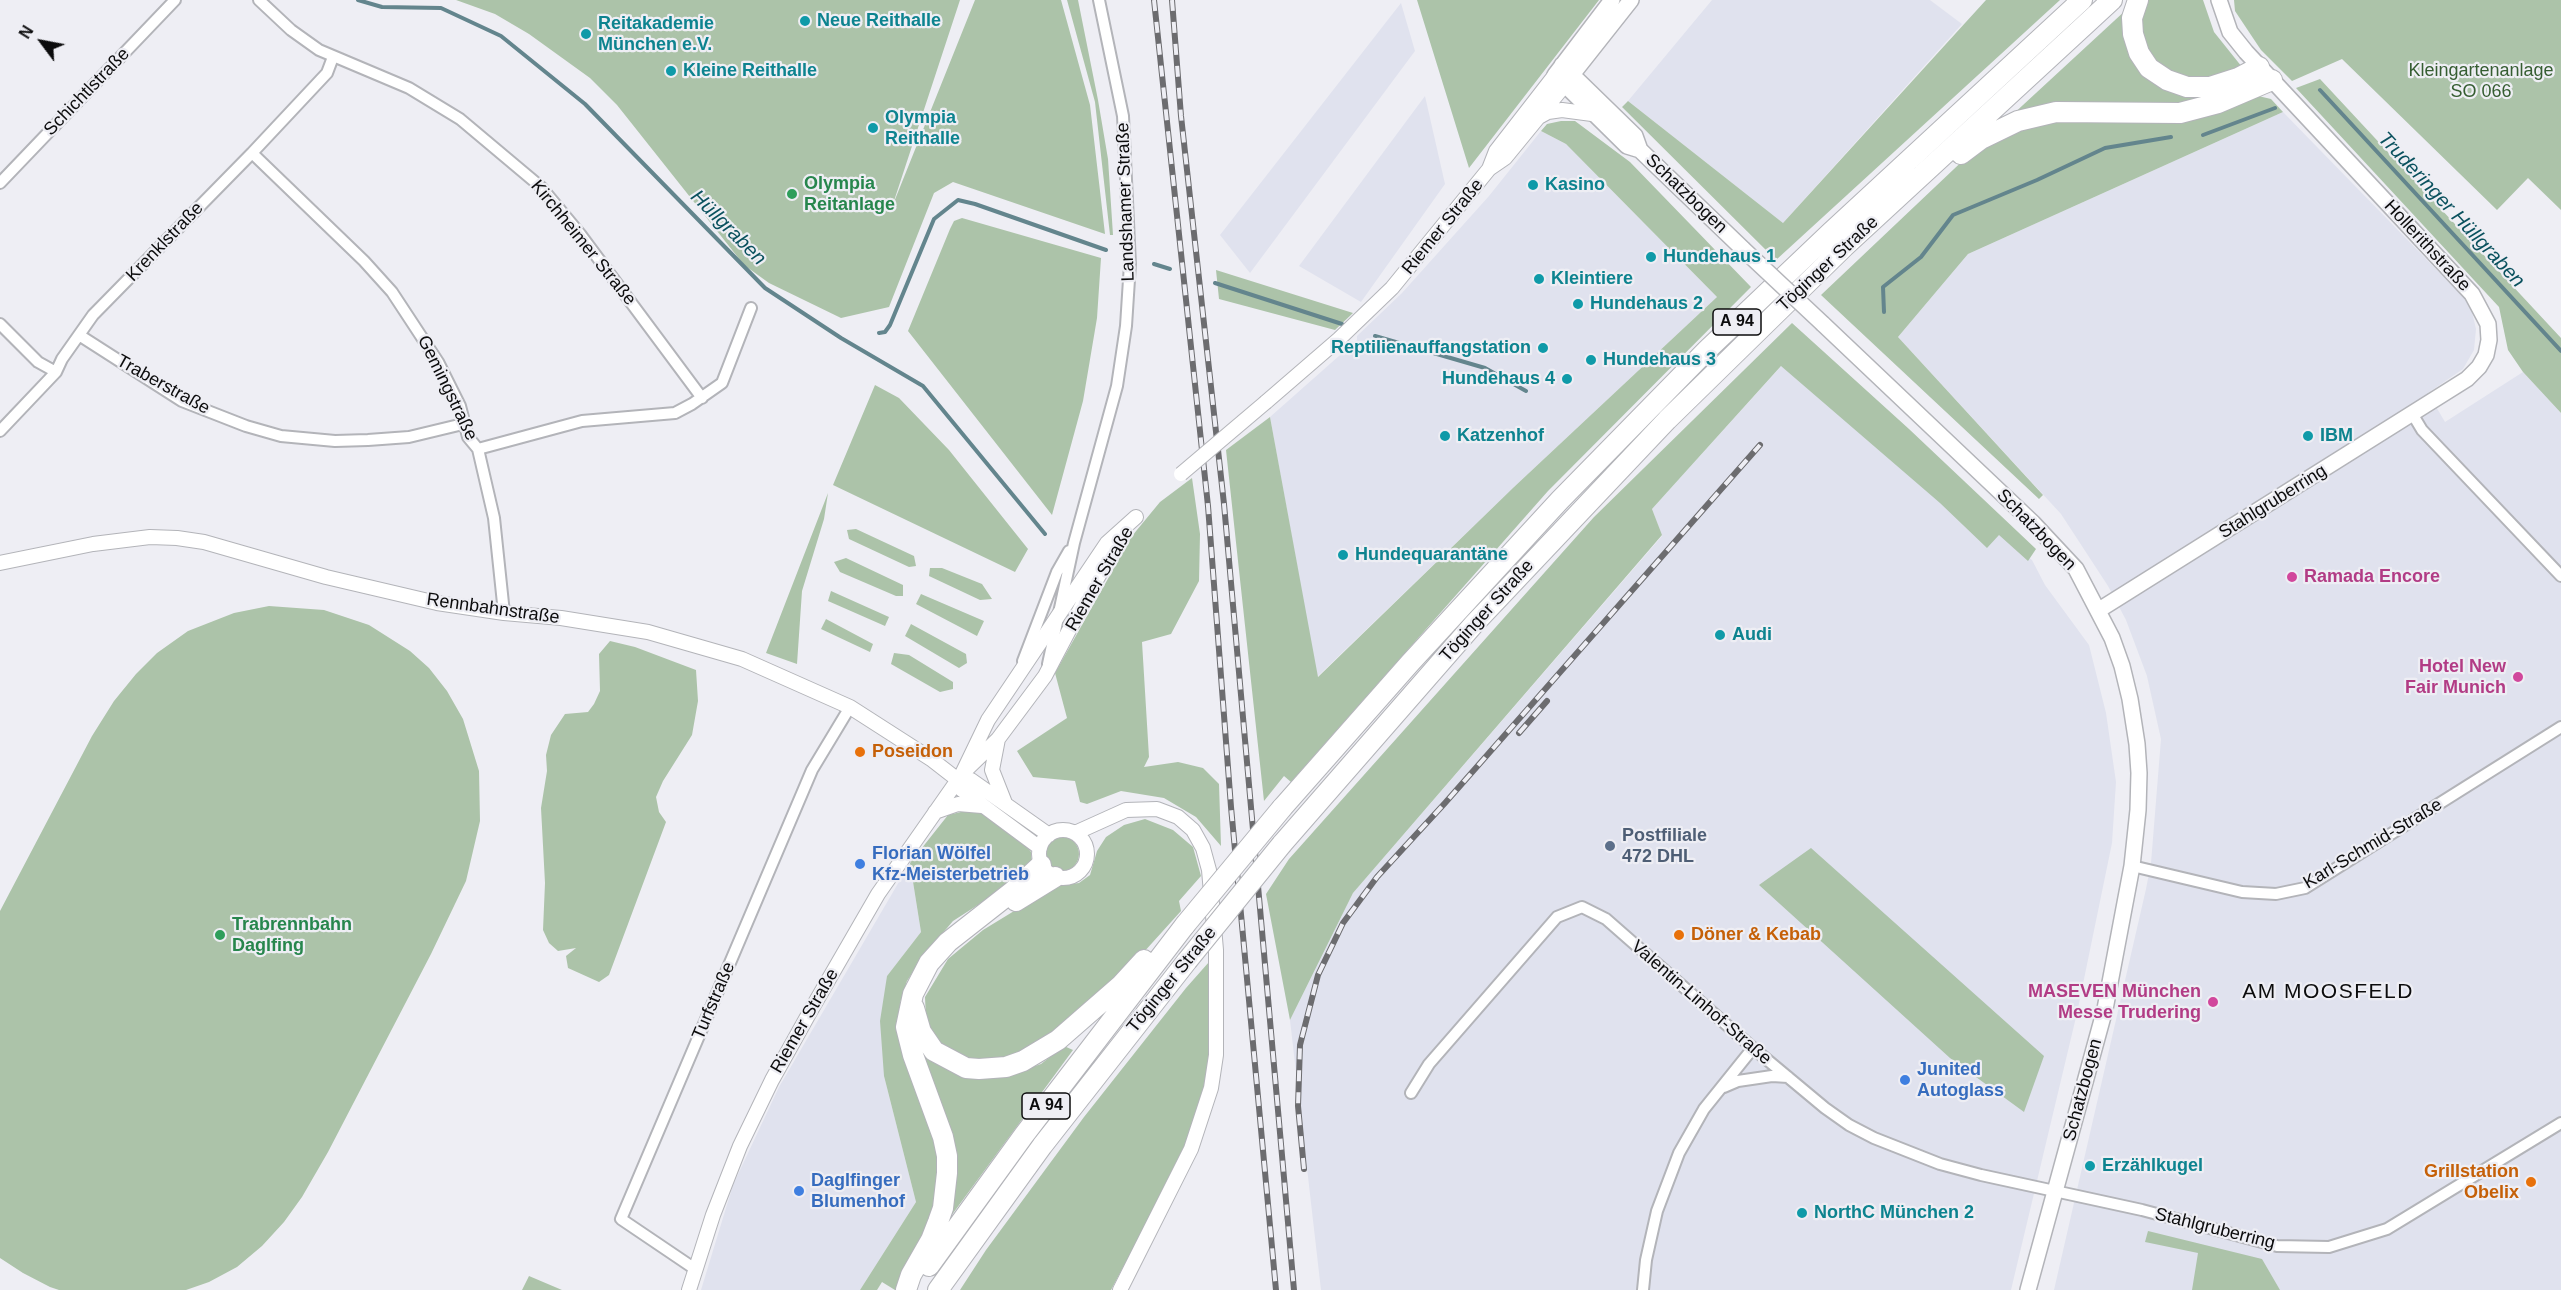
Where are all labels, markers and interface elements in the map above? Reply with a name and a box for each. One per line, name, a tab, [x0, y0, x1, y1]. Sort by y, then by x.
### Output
place label: Neue Reithalle	[817, 10, 941, 32]
north arrow	[12, 12, 72, 72]
place label: Reitakademie München e.V.	[598, 13, 714, 56]
marker: Neue Reithalle	[798, 14, 812, 28]
text: N	[16, 23, 37, 42]
marker: Reitakademie München e.V.	[579, 27, 593, 41]
street label: Schichtlstraße	[40, 43, 134, 141]
place label: Kleine Reithalle	[683, 60, 817, 82]
park label: Kleingartenanlage SO 066	[2408, 60, 2554, 103]
marker: Kleine Reithalle	[664, 64, 678, 78]
place label: Olympia Reithalle	[885, 107, 960, 150]
marker: Olympia Reithalle	[866, 121, 880, 135]
street label: Landshamer Straße	[1112, 122, 1140, 282]
water label: Truderinger Hüllgraben	[2373, 127, 2529, 293]
street label: Schatzbogen	[1641, 150, 1731, 238]
place label: Olympia Reitanlage	[804, 173, 895, 216]
place label: Kasino	[1545, 174, 1605, 196]
street label: Riemer Straße	[1398, 175, 1488, 279]
street label: Kirchheimer Straße	[526, 176, 640, 310]
marker: Kasino	[1526, 178, 1540, 192]
water label: Hüllgraben	[685, 185, 771, 271]
marker: Olympia Reitanlage	[785, 187, 799, 201]
street label: Hollerithstraße	[2379, 196, 2475, 296]
street label: Krenklstraße	[122, 198, 208, 286]
street label: Töginger Straße	[1773, 212, 1883, 316]
place label: Hundehaus 1	[1663, 246, 1776, 268]
marker: Hundehaus 1	[1644, 250, 1658, 264]
place label: Kleintiere	[1551, 268, 1633, 290]
marker: Kleintiere	[1532, 272, 1546, 286]
place label: Hundehaus 2	[1590, 293, 1703, 315]
marker: Hundehaus 2	[1571, 297, 1585, 311]
road number: A 94	[1713, 309, 1761, 335]
street label: Gemingstraße	[412, 332, 482, 444]
place label: Reptilienauffangstation	[1331, 337, 1531, 359]
marker: Reptilienauffangstation	[1536, 341, 1550, 355]
place label: Hundehaus 3	[1603, 349, 1716, 371]
street label: Traberstraße	[113, 350, 213, 420]
marker: Hundehaus 3	[1584, 353, 1598, 367]
place label: Hundehaus 4	[1442, 368, 1555, 390]
marker: Hundehaus 4	[1560, 372, 1574, 386]
place label: Katzenhof	[1457, 425, 1544, 447]
place label: IBM	[2320, 425, 2353, 447]
marker: Katzenhof	[1438, 429, 1452, 443]
marker: IBM	[2301, 429, 2315, 443]
street label: Stahlgruberring	[2215, 460, 2331, 544]
street label: Schatzbogen	[1992, 485, 2080, 575]
street label: Riemer Straße	[1061, 523, 1139, 635]
place label: Hundequarantäne	[1355, 544, 1508, 566]
marker: Hundequarantäne	[1336, 548, 1350, 562]
street label: Töginger Straße	[1435, 555, 1539, 667]
place label: Ramada Encore	[2304, 566, 2440, 588]
marker: Ramada Encore	[2285, 570, 2299, 584]
street label: Rennbahnstraße	[425, 589, 561, 629]
place label: Audi	[1732, 624, 1772, 646]
marker: Audi	[1713, 628, 1727, 642]
place label: Hotel New Fair Munich	[2405, 656, 2506, 698]
marker: Hotel New Fair Munich	[2511, 670, 2525, 684]
place label: Poseidon	[872, 741, 953, 763]
marker: Poseidon	[853, 745, 867, 759]
street label: Karl-Schmid-Straße	[2300, 794, 2446, 894]
place label: Postfiliale 472 DHL	[1622, 825, 1707, 868]
marker: Postfiliale 472 DHL	[1603, 839, 1617, 853]
place label: Florian Wölfel Kfz-Meisterbetrieb	[872, 843, 1029, 886]
marker: Florian Wölfel Kfz-Meisterbetrieb	[853, 857, 867, 871]
place label: Trabrennbahn Daglfing	[232, 914, 352, 956]
street label: Töginger Straße	[1123, 923, 1221, 1037]
place label: Döner & Kebab	[1691, 924, 1821, 946]
marker: Trabrennbahn Daglfing	[213, 928, 227, 942]
marker: Döner & Kebab	[1672, 928, 1686, 942]
street label: Valentin-Linhof-Straße	[1626, 936, 1776, 1070]
street label: Turfstraße	[688, 959, 740, 1043]
street label: Riemer Straße	[766, 965, 844, 1077]
district label: AM MOOSFELD	[2242, 979, 2414, 1005]
place label: MASEVEN München Messe Trudering	[2028, 981, 2201, 1024]
marker: MASEVEN München Messe Trudering	[2206, 995, 2220, 1009]
street label: Schatzbogen	[2059, 1036, 2107, 1144]
place label: Junited Autoglass	[1917, 1059, 2004, 1102]
marker: Junited Autoglass	[1898, 1073, 1912, 1087]
road number: A 94	[1022, 1093, 1070, 1119]
place label: Erzählkugel	[2102, 1155, 2203, 1177]
marker: Erzählkugel	[2083, 1159, 2097, 1173]
place label: Grillstation Obelix	[2424, 1161, 2519, 1204]
place label: Daglfinger Blumenhof	[811, 1170, 905, 1212]
marker: Grillstation Obelix	[2524, 1175, 2538, 1189]
marker: Daglfinger Blumenhof	[792, 1184, 806, 1198]
place label: NorthC München 2	[1814, 1202, 1974, 1224]
street label: Stahlgruberring	[2153, 1204, 2277, 1254]
marker: NorthC München 2	[1795, 1206, 1809, 1220]

